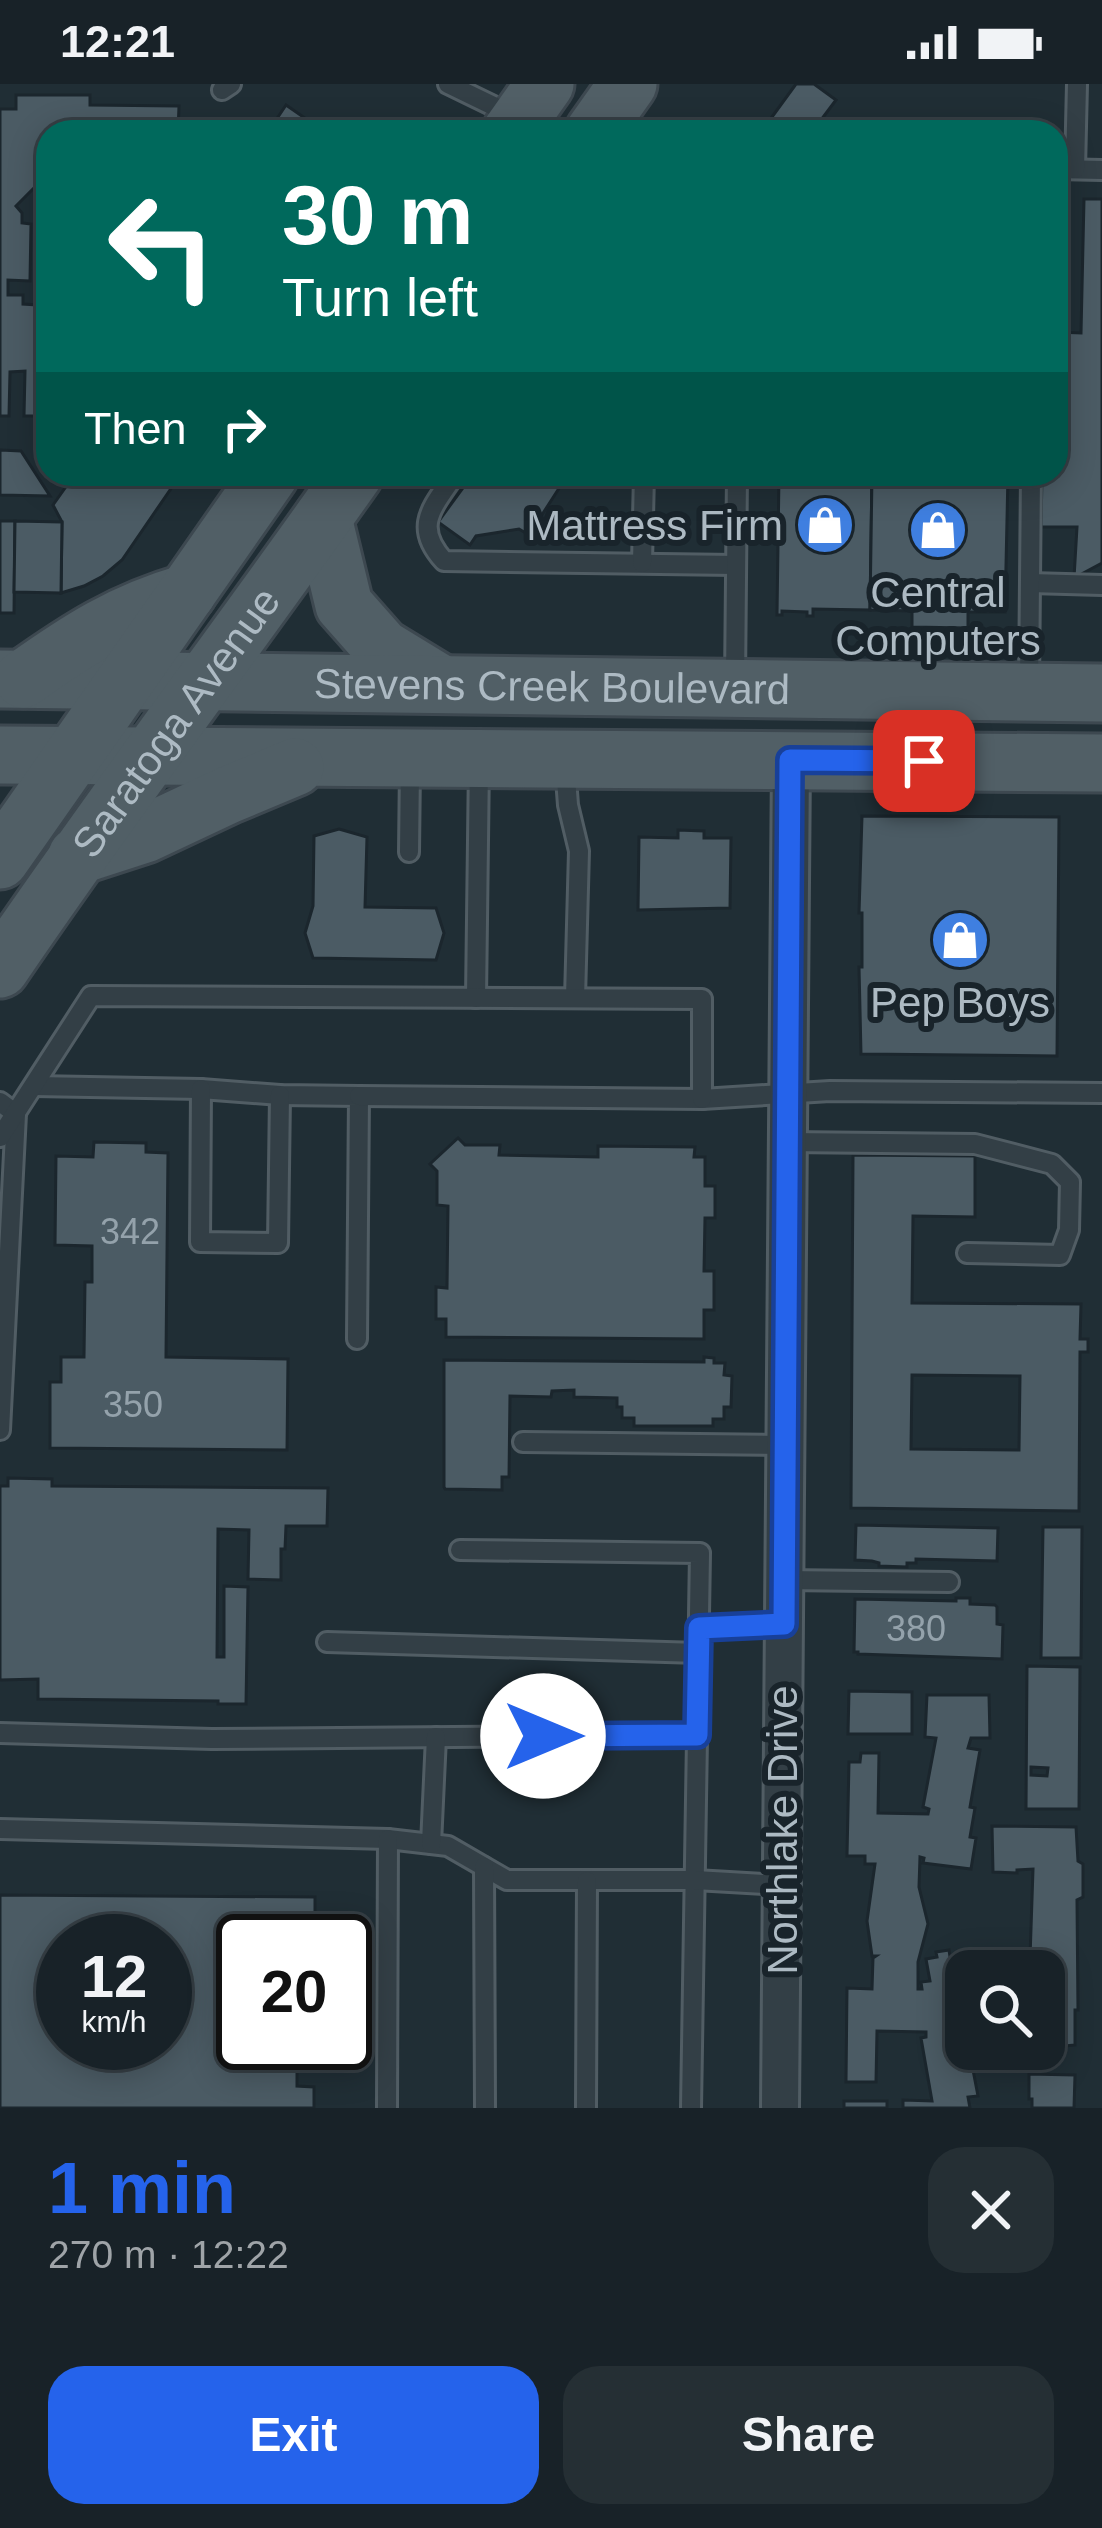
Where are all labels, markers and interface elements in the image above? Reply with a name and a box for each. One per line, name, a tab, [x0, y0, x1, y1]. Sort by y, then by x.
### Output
text: 12:21	[60, 16, 175, 67]
icon: left	[84, 168, 240, 324]
text: 30 m	[282, 168, 473, 262]
text: Turn left	[282, 267, 478, 327]
icon: right	[211, 396, 277, 462]
text: Then	[84, 403, 187, 454]
shop icon: Mattress Firm	[794, 494, 856, 556]
shop icon: Central Computers	[907, 499, 969, 561]
place label: Mattress Firm	[526, 502, 783, 549]
place label: Central Computers	[835, 569, 1041, 664]
street label: Saratoga Avenue	[62, 578, 289, 866]
street label: Stevens Creek Boulevard	[314, 660, 790, 713]
pin	[873, 710, 975, 812]
icon: arrive	[891, 728, 957, 794]
shop icon: Pep Boys	[929, 909, 991, 971]
place label: Pep Boys	[870, 979, 1050, 1026]
house number: 342	[100, 1211, 160, 1252]
house number: 350	[103, 1384, 163, 1425]
house number: 380	[886, 1608, 946, 1649]
position arrow	[480, 1673, 606, 1799]
street label: Northlake Drive	[759, 1685, 806, 1975]
speed limit sign: 20	[216, 1914, 372, 2070]
text: 12	[81, 1943, 147, 2010]
map controls	[945, 1950, 1065, 2070]
button: search	[945, 1950, 1065, 2070]
text: km/h	[81, 2005, 147, 2038]
button: close	[928, 2147, 1054, 2273]
text: 1 min	[48, 2148, 236, 2228]
text: 270 m · 12:22	[48, 2233, 289, 2276]
button: Exit	[48, 2366, 539, 2504]
button: Share	[563, 2366, 1054, 2504]

